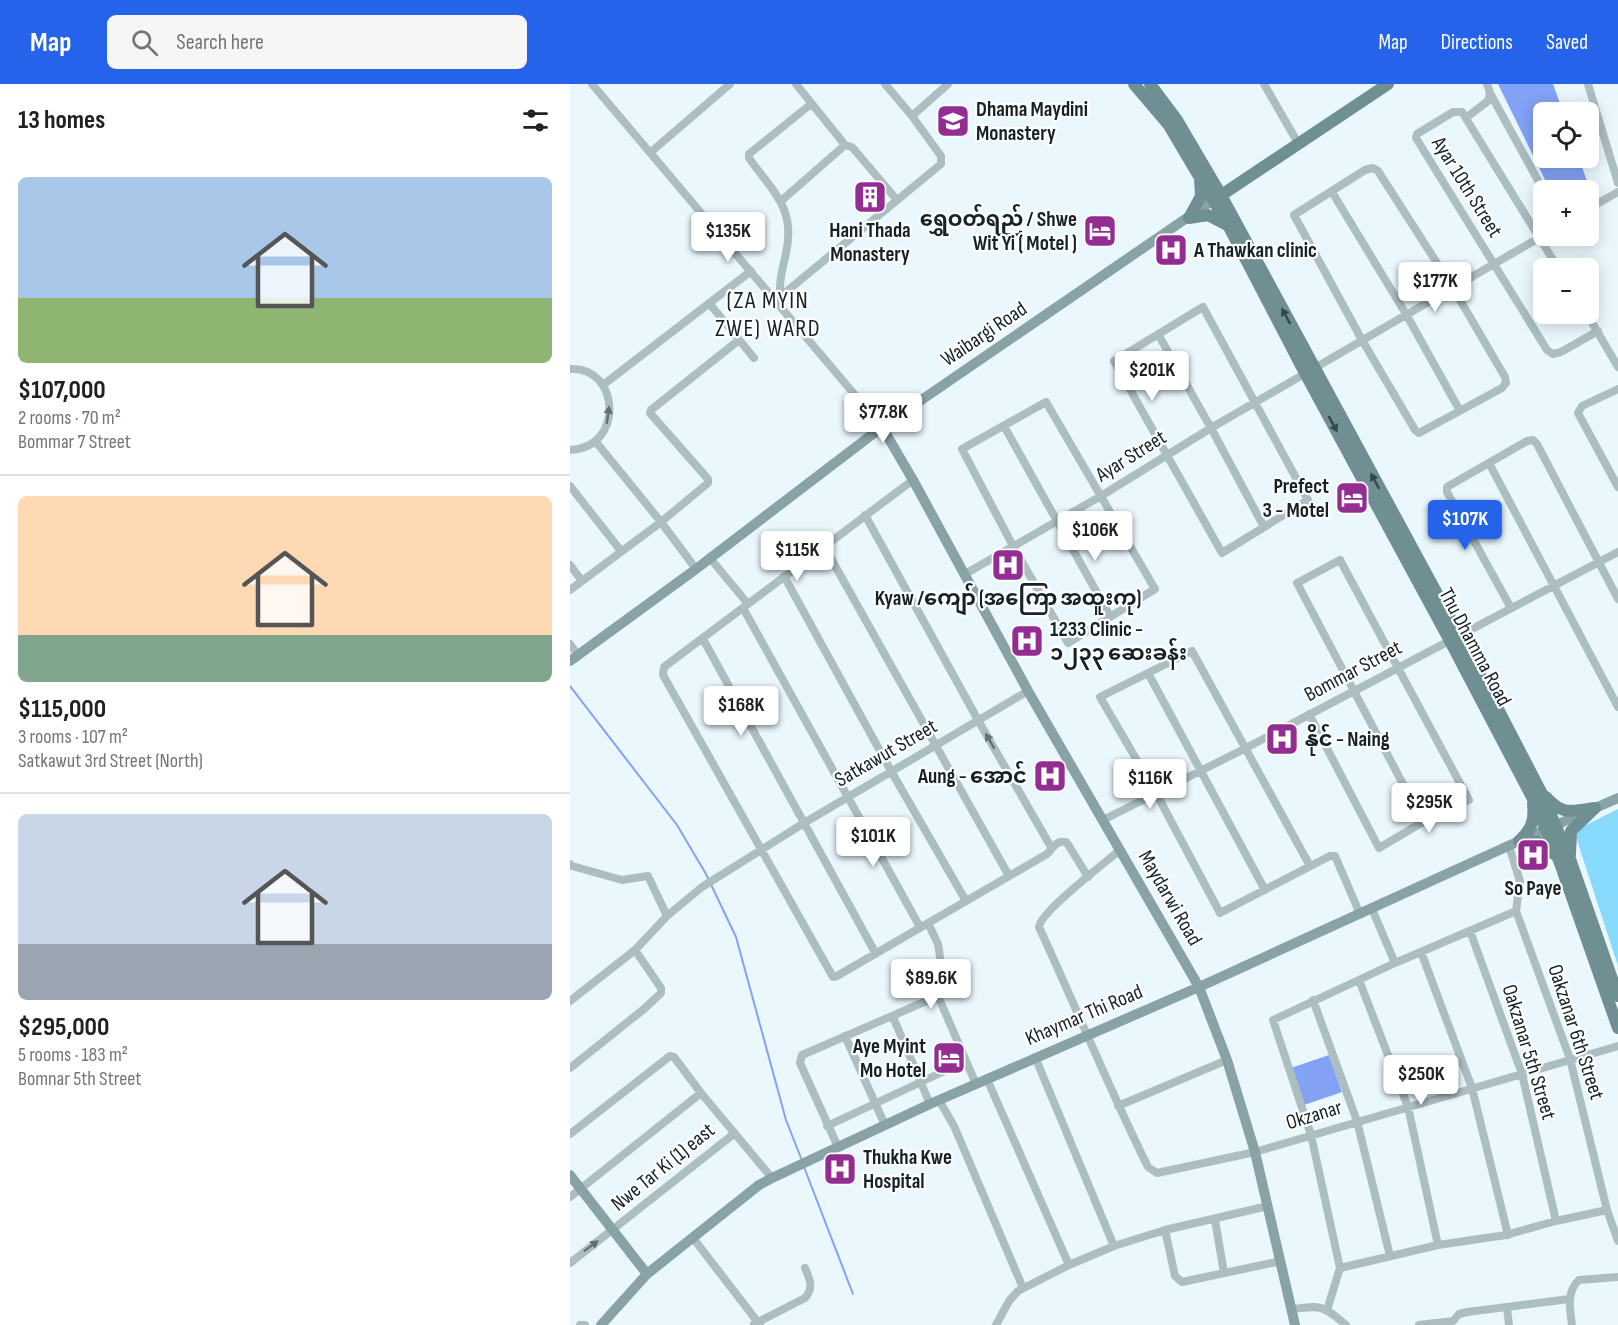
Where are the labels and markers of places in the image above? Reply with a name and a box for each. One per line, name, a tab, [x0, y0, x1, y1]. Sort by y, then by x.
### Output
place label: Dhama Maydini Monastery	[976, 97, 1088, 146]
school or university icon: Dhama Maydini Monastery	[935, 103, 971, 139]
building icon: Hani Thada Monastery	[852, 179, 888, 215]
place label: ရွှေဝတ်ရည် / Shwe Wit Yi ( Motel )	[920, 203, 1077, 256]
pin: $135K	[686, 212, 770, 263]
hotel icon: ရွှေဝတ်ရည် / Shwe Wit Yi ( Motel )	[1082, 213, 1118, 249]
place label: Hani Thada Monastery	[829, 218, 911, 267]
hospital icon: A Thawkan clinic	[1153, 232, 1189, 268]
place label: A Thawkan clinic	[1193, 238, 1317, 263]
pin: $177K	[1393, 262, 1477, 313]
pin: $201K	[1110, 351, 1194, 402]
pin: $77.8K	[834, 393, 932, 444]
place label: Prefect 3 - Motel	[1263, 474, 1329, 523]
hotel icon: Prefect 3 - Motel	[1334, 480, 1370, 516]
pin: $107K	[1423, 500, 1507, 551]
pin: $106K	[1053, 511, 1137, 562]
pin: $115K	[755, 531, 839, 582]
hospital icon: Kyaw /ကျော် (အကြော အထူးကု)	[990, 547, 1026, 583]
place label: Kyaw /ကျော် (အကြော အထူးကု)	[875, 582, 1141, 616]
place label: 1233 Clinic - ၁၂၃၃ ဆေးခန်း	[1050, 617, 1187, 670]
hospital icon: 1233 Clinic - ၁၂၃၃ ဆေးခန်း	[1009, 623, 1045, 659]
pin: $168K	[699, 686, 783, 737]
hospital icon: နိုင် - Naing	[1264, 721, 1300, 757]
place label: နိုင် - Naing	[1305, 723, 1390, 756]
hospital icon: Aung - အောင်	[1032, 758, 1068, 794]
pin: $116K	[1108, 759, 1192, 810]
place label: Aung - အောင်	[917, 760, 1027, 789]
pin: $295K	[1387, 783, 1471, 834]
pin: $101K	[831, 817, 915, 868]
hospital icon: So Paye	[1515, 837, 1551, 873]
place label: So Paye	[1504, 876, 1562, 901]
pin: $89.6K	[882, 959, 980, 1010]
place label: Aye Myint Mo Hotel	[852, 1034, 926, 1083]
hotel icon: Aye Myint Mo Hotel	[931, 1040, 967, 1076]
pin: $250K	[1379, 1055, 1463, 1106]
place label: Thukha Kwe Hospital	[863, 1145, 952, 1194]
hospital icon: Thukha Kwe Hospital	[822, 1151, 858, 1187]

